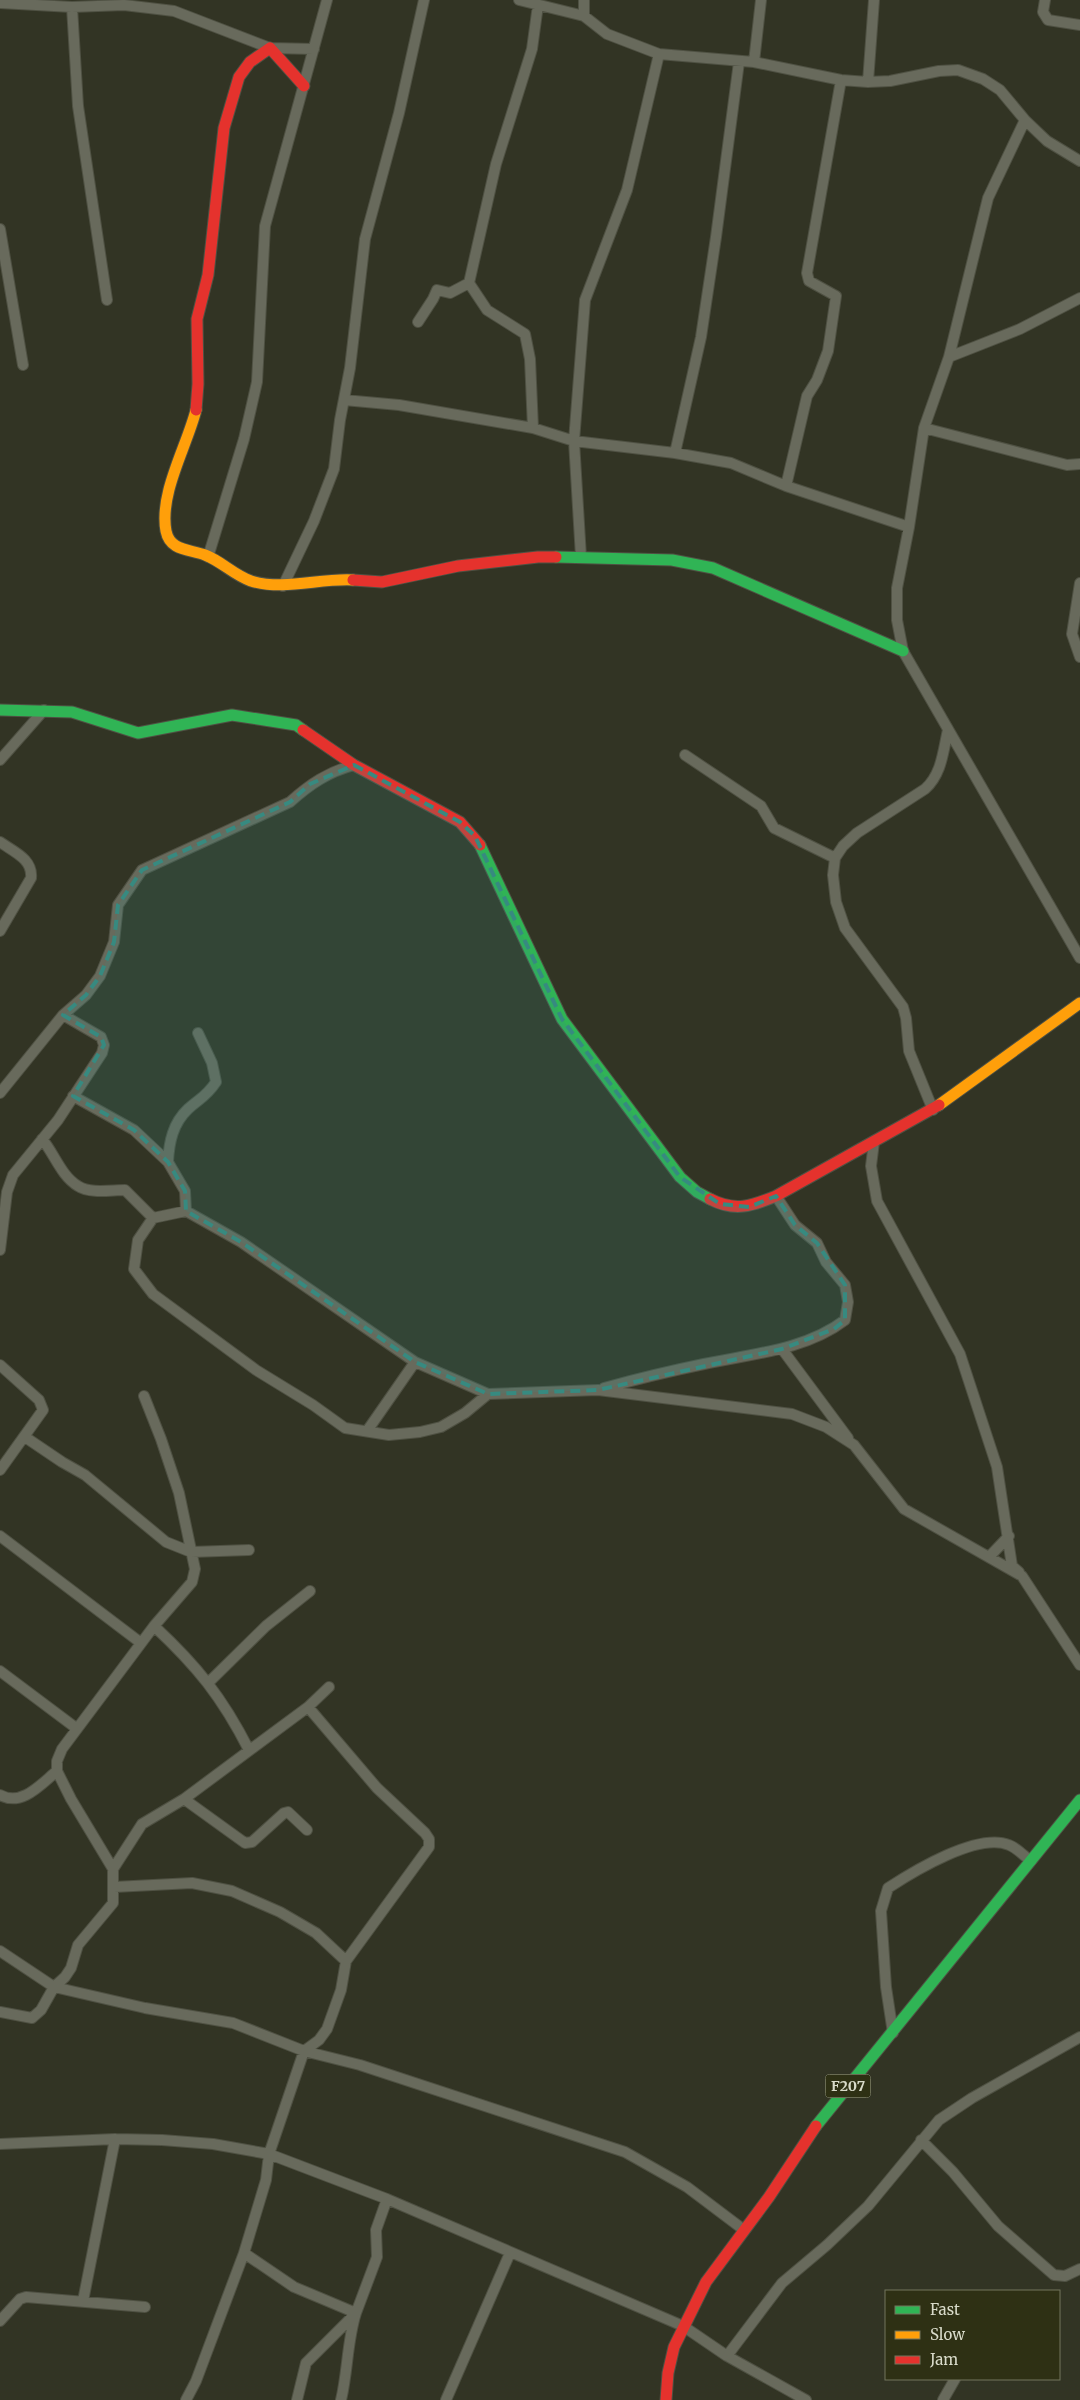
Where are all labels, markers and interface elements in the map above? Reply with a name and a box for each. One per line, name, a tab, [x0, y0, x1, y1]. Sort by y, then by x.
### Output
road number: F207	[826, 2074, 870, 2098]
legend	[885, 2290, 1060, 2380]
text: Fast	[930, 2300, 960, 2319]
text: Slow	[930, 2325, 965, 2344]
text: Jam	[929, 2350, 958, 2369]

